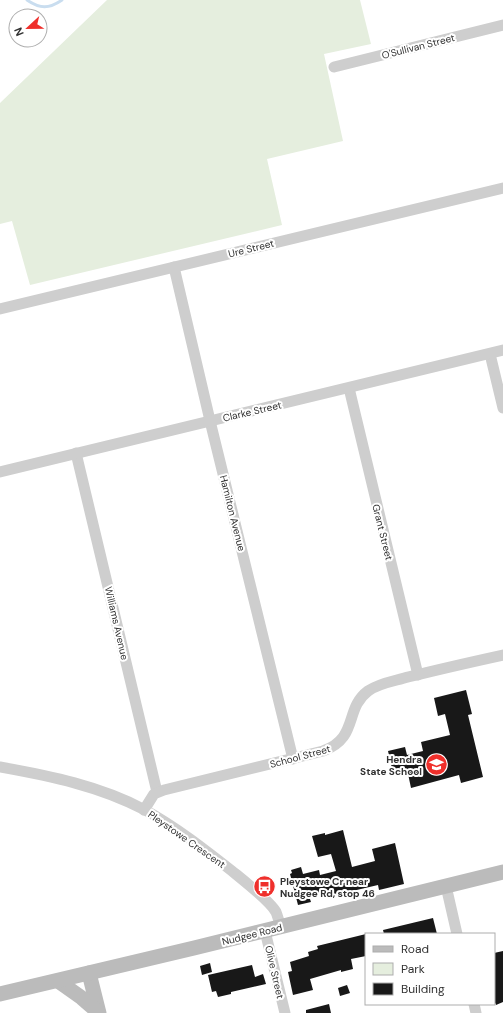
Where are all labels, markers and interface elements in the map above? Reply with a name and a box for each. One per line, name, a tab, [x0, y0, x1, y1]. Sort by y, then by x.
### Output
north arrow	[8, 8, 48, 48]
text: N	[11, 25, 27, 38]
street label: O'Sullivan Street	[380, 31, 456, 62]
street label: Ure Street	[227, 237, 275, 260]
street label: Clarke Street	[221, 398, 283, 425]
street label: Hamilton Avenue	[217, 474, 248, 553]
street label: Grant Street	[369, 503, 396, 562]
street label: Williams Avenue	[102, 585, 131, 661]
street label: School Street	[268, 742, 332, 771]
school or university icon: Hendra State School	[424, 752, 450, 778]
place label: Hendra State School	[360, 753, 422, 778]
street label: Pleystowe Crescent	[146, 808, 228, 871]
bus stop icon: Pleystowe Cr near Nudgee Rd, stop 46	[252, 874, 278, 900]
place label: Pleystowe Cr near Nudgee Rd, stop 46	[280, 875, 375, 900]
street label: Nudgee Road	[221, 921, 284, 948]
legend	[365, 933, 495, 1005]
text: Road	[401, 941, 429, 957]
street label: Olive Street	[262, 944, 287, 1000]
text: Park	[401, 961, 425, 977]
text: Building	[401, 981, 445, 997]

